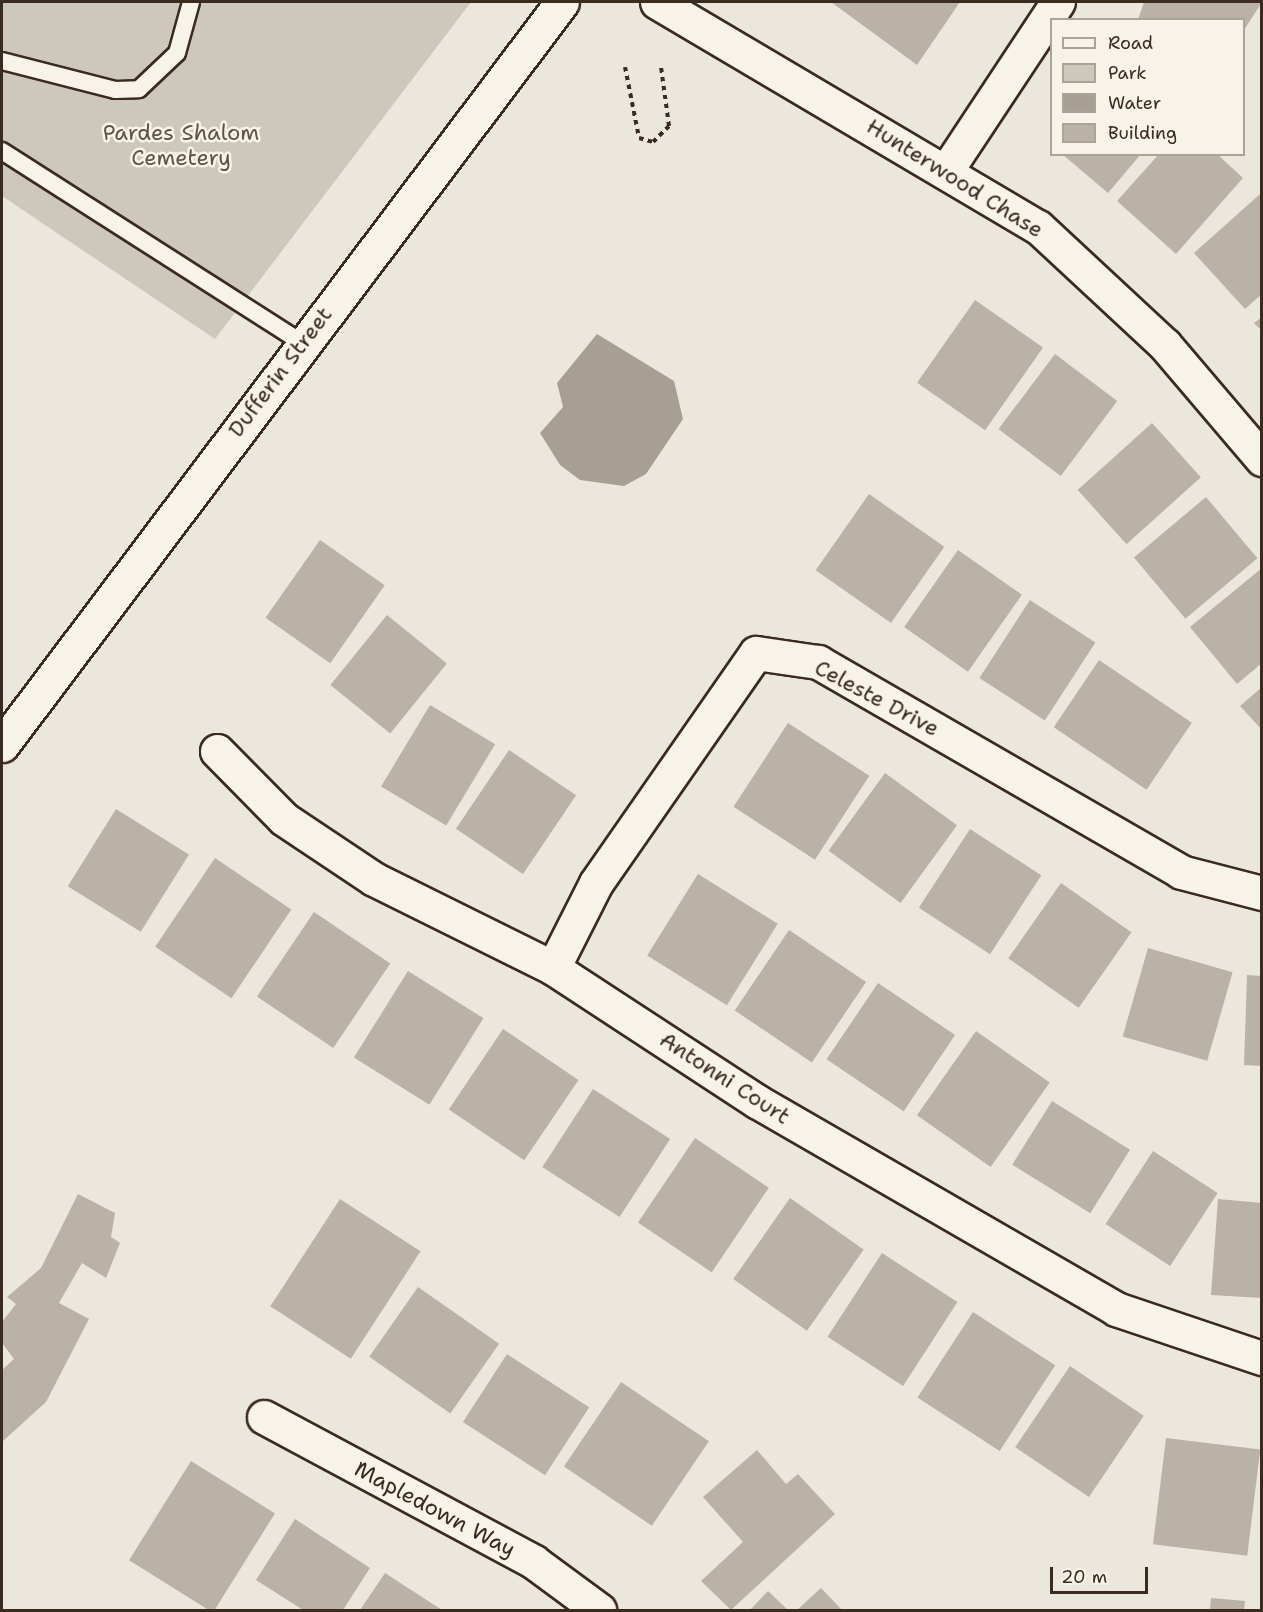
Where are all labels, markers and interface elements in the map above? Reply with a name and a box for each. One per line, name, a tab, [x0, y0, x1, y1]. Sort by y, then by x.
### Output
legend	[1050, 18, 1245, 156]
text: Road	[1108, 31, 1153, 55]
text: Park	[1108, 61, 1147, 85]
text: Water	[1108, 91, 1161, 115]
street label: Hunterwood Chase	[862, 113, 1048, 243]
park label: Pardes Shalom Cemetery	[103, 119, 259, 170]
text: Building	[1108, 121, 1177, 145]
street label: Dufferin Street	[223, 302, 337, 442]
street label: Celeste Drive	[810, 654, 944, 742]
street label: Antonni Court	[655, 1026, 795, 1130]
street label: Mapledown Way	[350, 1455, 520, 1563]
scale bar	[1053, 1555, 1150, 1593]
text: 20 m	[1061, 1565, 1107, 1589]

